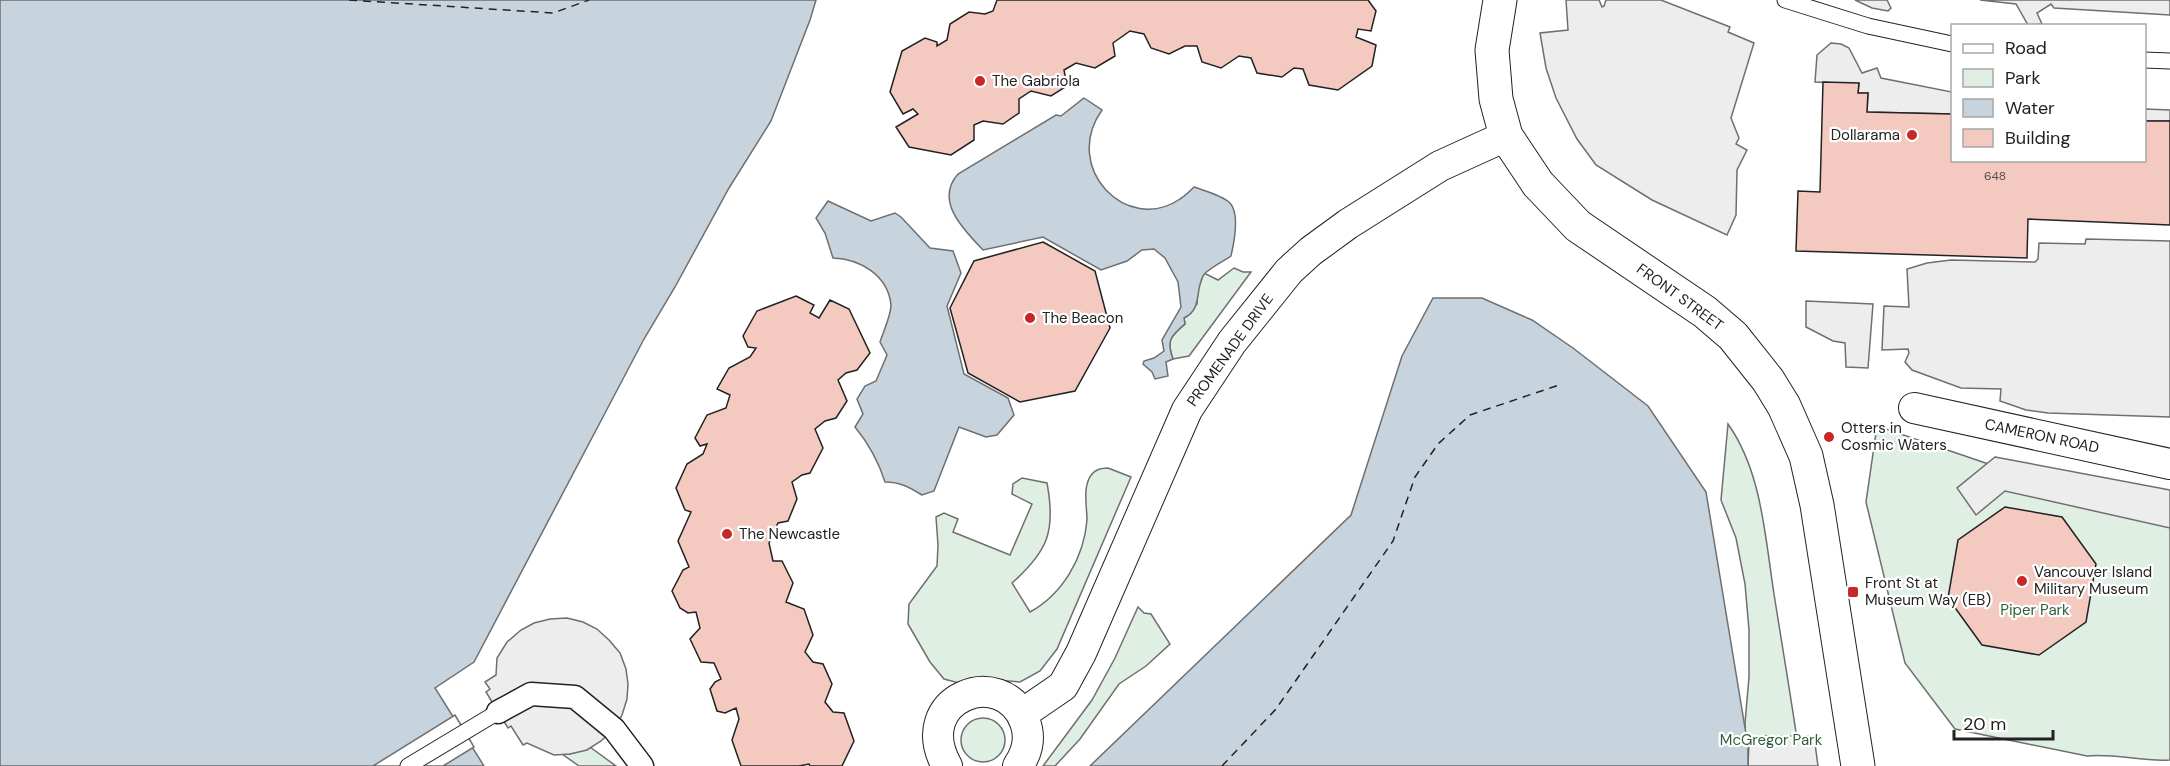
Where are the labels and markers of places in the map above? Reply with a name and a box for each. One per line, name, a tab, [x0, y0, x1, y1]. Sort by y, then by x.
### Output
place label: The Gabriola	[992, 71, 1080, 91]
marker: The Gabriola	[973, 74, 987, 88]
place label: Dollarama	[1831, 125, 1900, 145]
marker: Dollarama	[1905, 128, 1919, 142]
place label: The Beacon	[1042, 308, 1123, 328]
marker: The Beacon	[1023, 311, 1037, 325]
place label: Otters in Cosmic Waters	[1841, 418, 1947, 455]
marker: Otters in Cosmic Waters	[1822, 430, 1836, 444]
place label: The Newcastle	[739, 524, 840, 544]
marker: The Newcastle	[720, 527, 734, 541]
place label: Vancouver Island Military Museum	[2034, 562, 2152, 599]
place label: Front St at Museum Way (EB)	[1865, 573, 1991, 610]
marker: Vancouver Island Military Museum	[2015, 574, 2029, 588]
marker: Front St at Museum Way (EB)	[1846, 585, 1860, 599]

